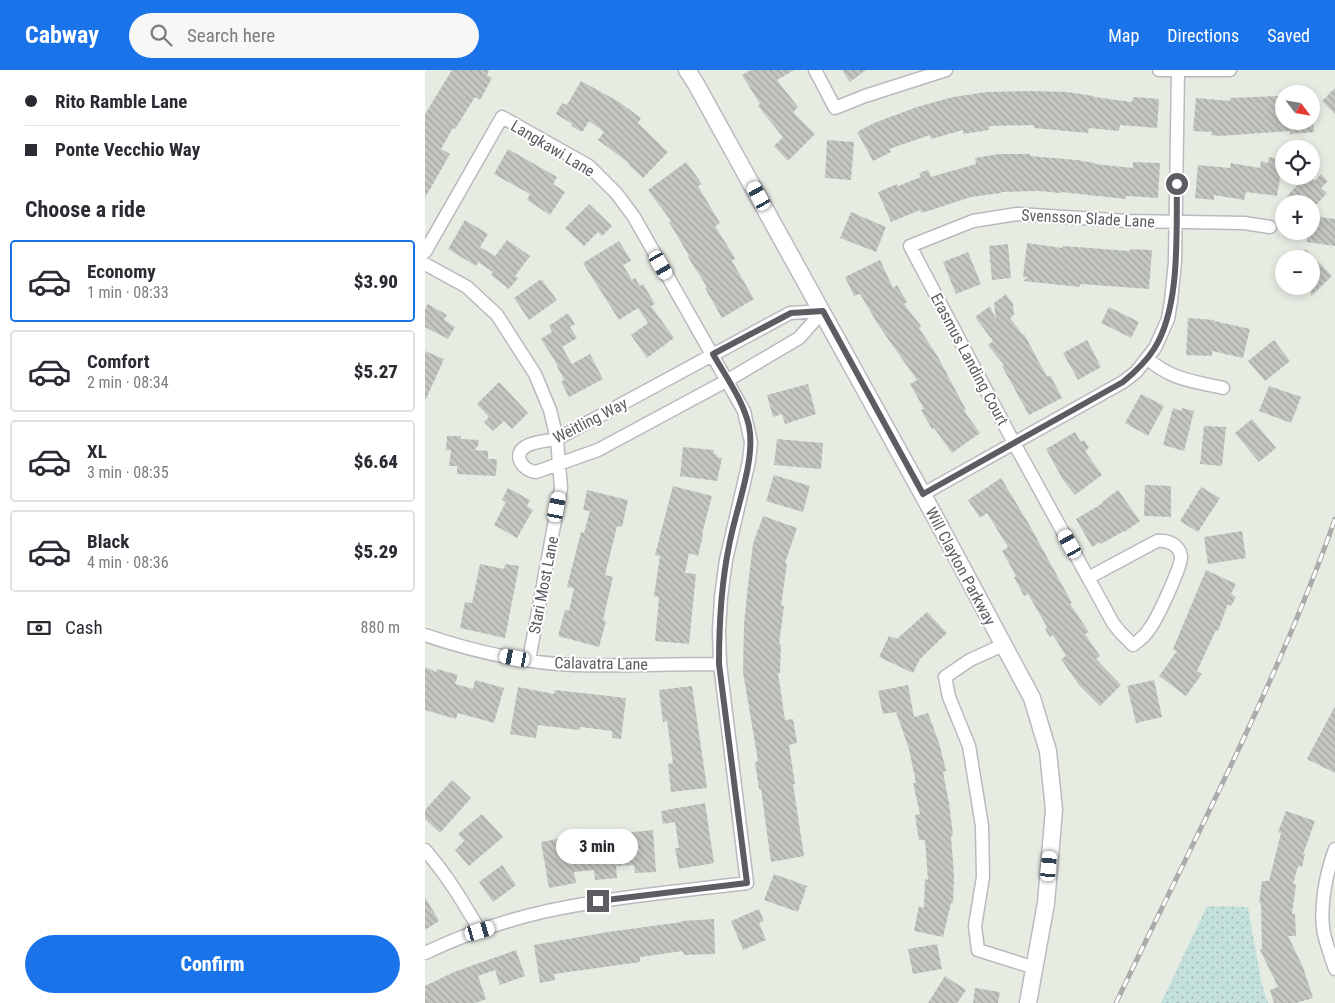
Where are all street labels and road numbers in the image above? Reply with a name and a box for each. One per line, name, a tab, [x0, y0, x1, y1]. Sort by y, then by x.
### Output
street label: Langkawi Lane	[508, 116, 598, 181]
street label: Svensson Slade Lane	[1021, 206, 1155, 231]
street label: Erasmus Landing Court	[927, 290, 1013, 429]
street label: Weitling Way	[550, 394, 631, 447]
street label: Will Clayton Parkway	[921, 504, 1000, 629]
street label: Stari Most Lane	[525, 535, 562, 636]
street label: Calavatra Lane	[554, 653, 648, 674]

